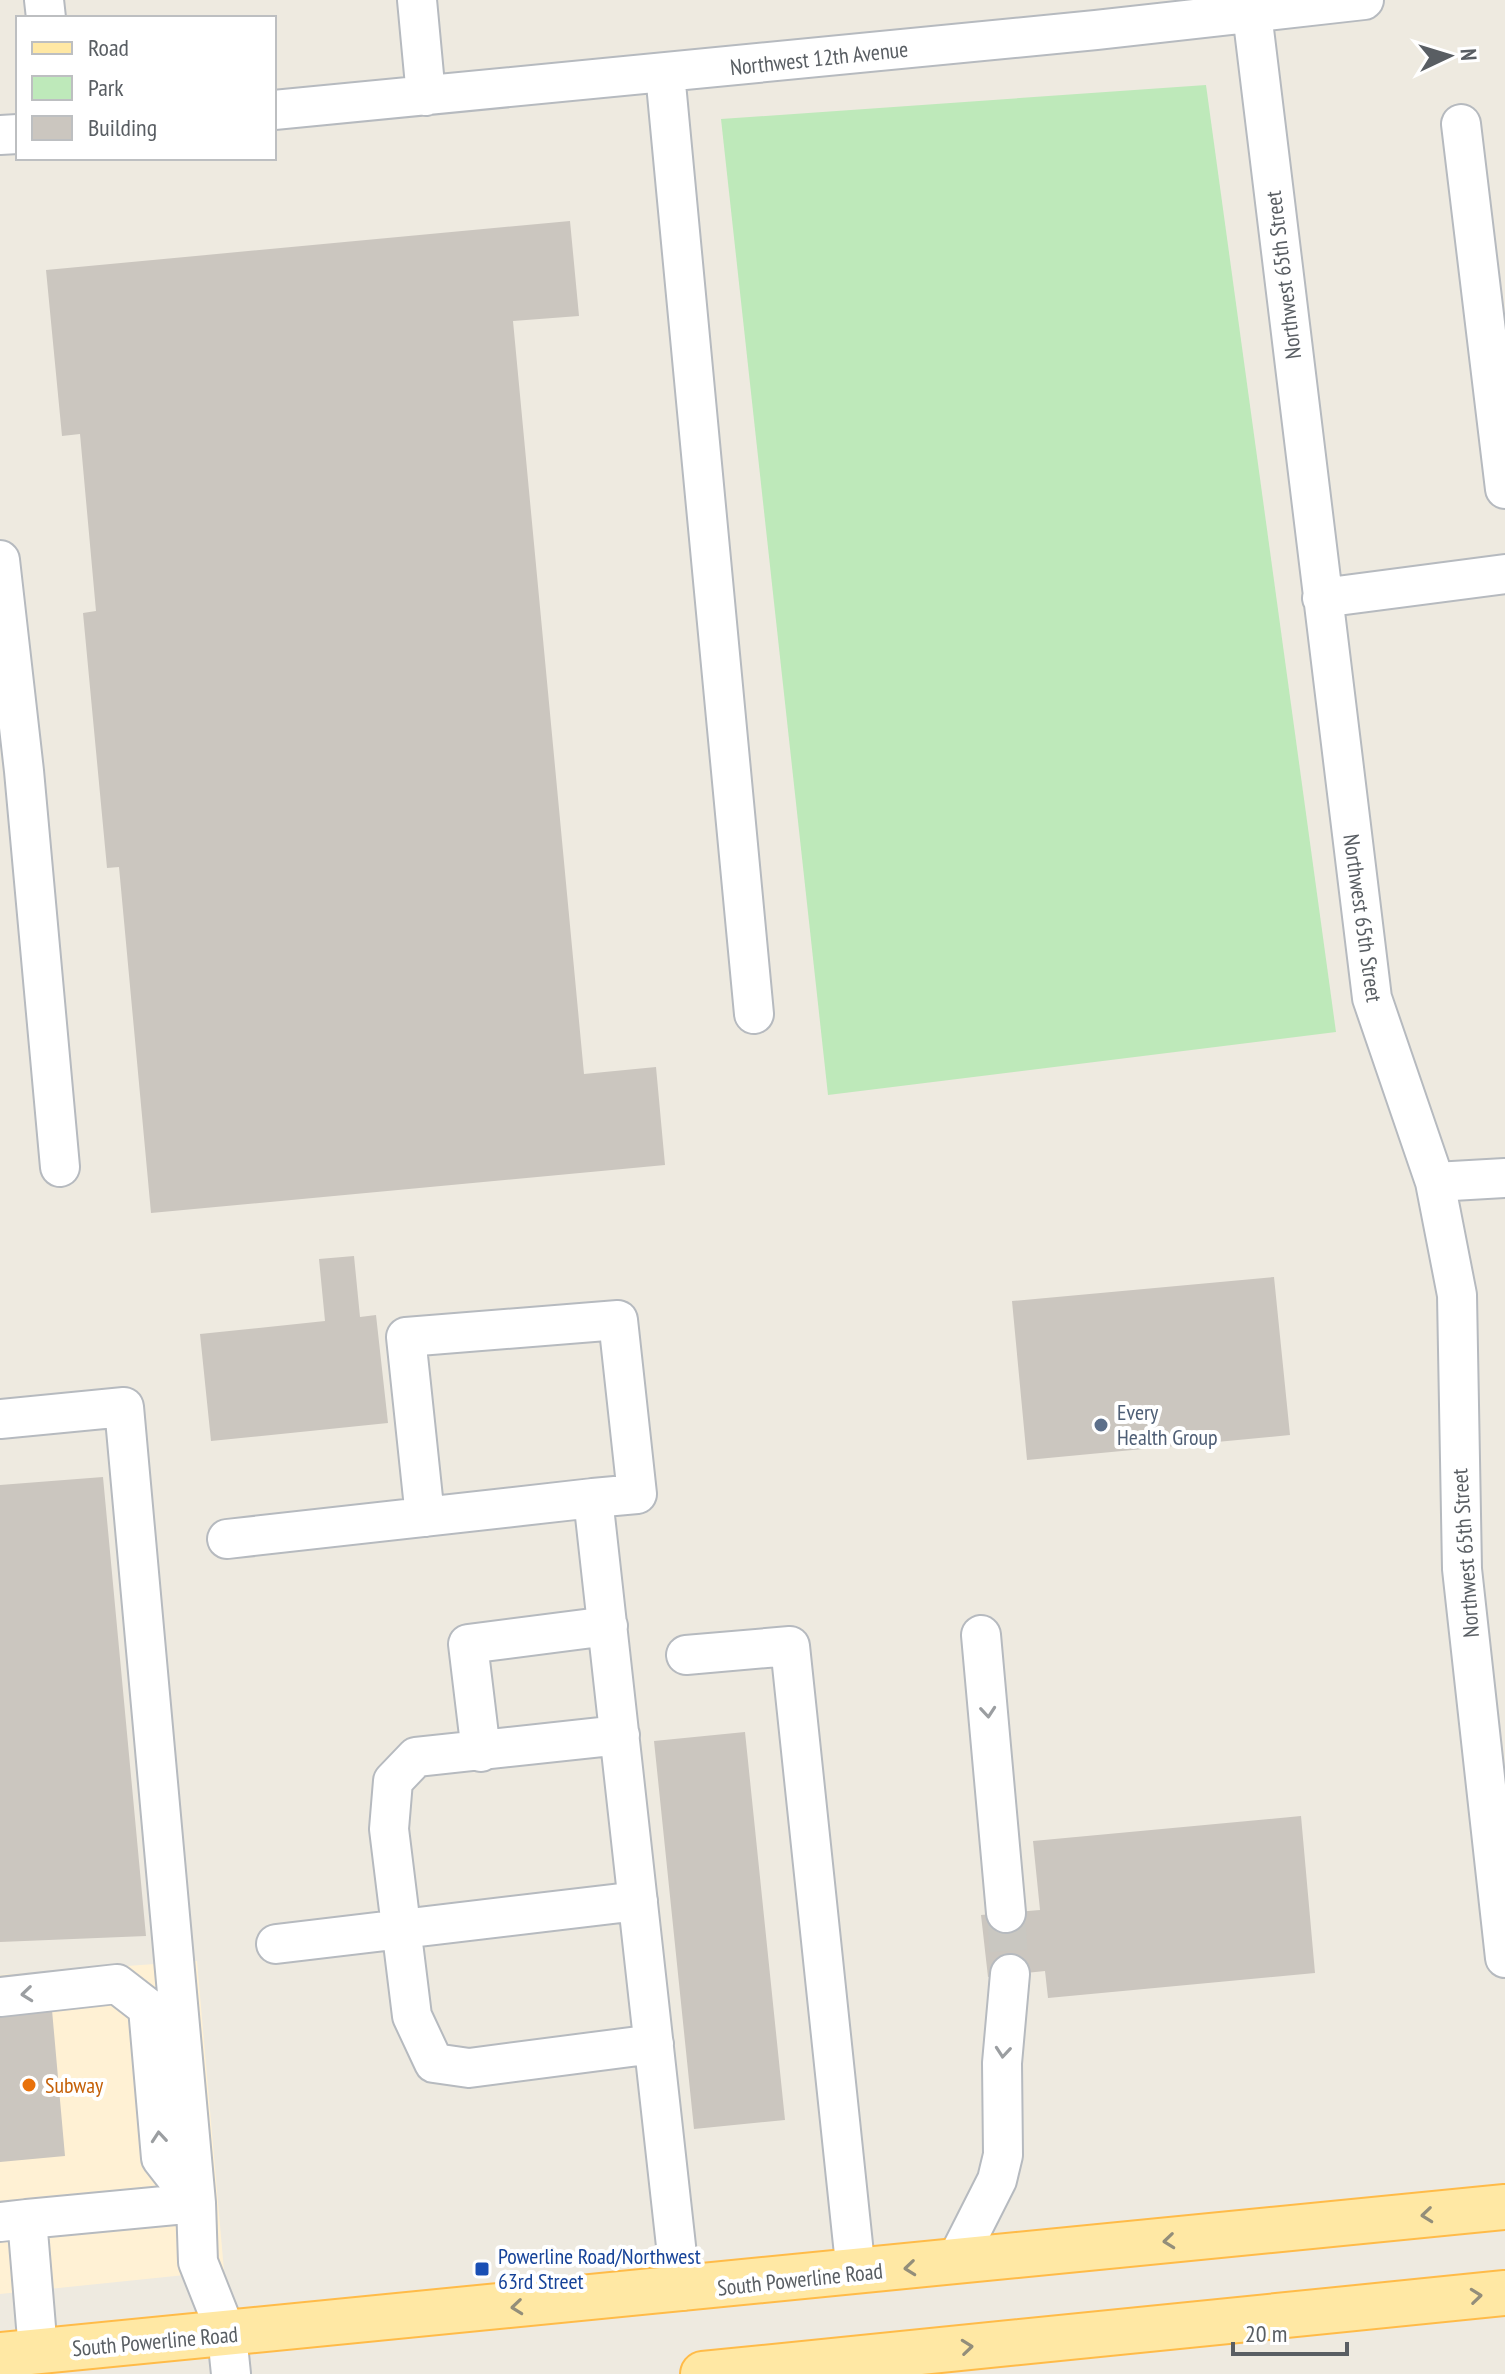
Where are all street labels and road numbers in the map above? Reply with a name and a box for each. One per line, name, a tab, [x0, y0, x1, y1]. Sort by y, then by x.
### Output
street label: Northwest 12th Avenue	[729, 35, 909, 81]
street label: Northwest 65th Street	[1259, 189, 1307, 361]
street label: Northwest 65th Street	[1337, 832, 1389, 1004]
street label: Northwest 65th Street	[1445, 1468, 1485, 1638]
street label: South Powerline Road	[716, 2256, 884, 2302]
street label: South Powerline Road	[71, 2320, 239, 2362]

